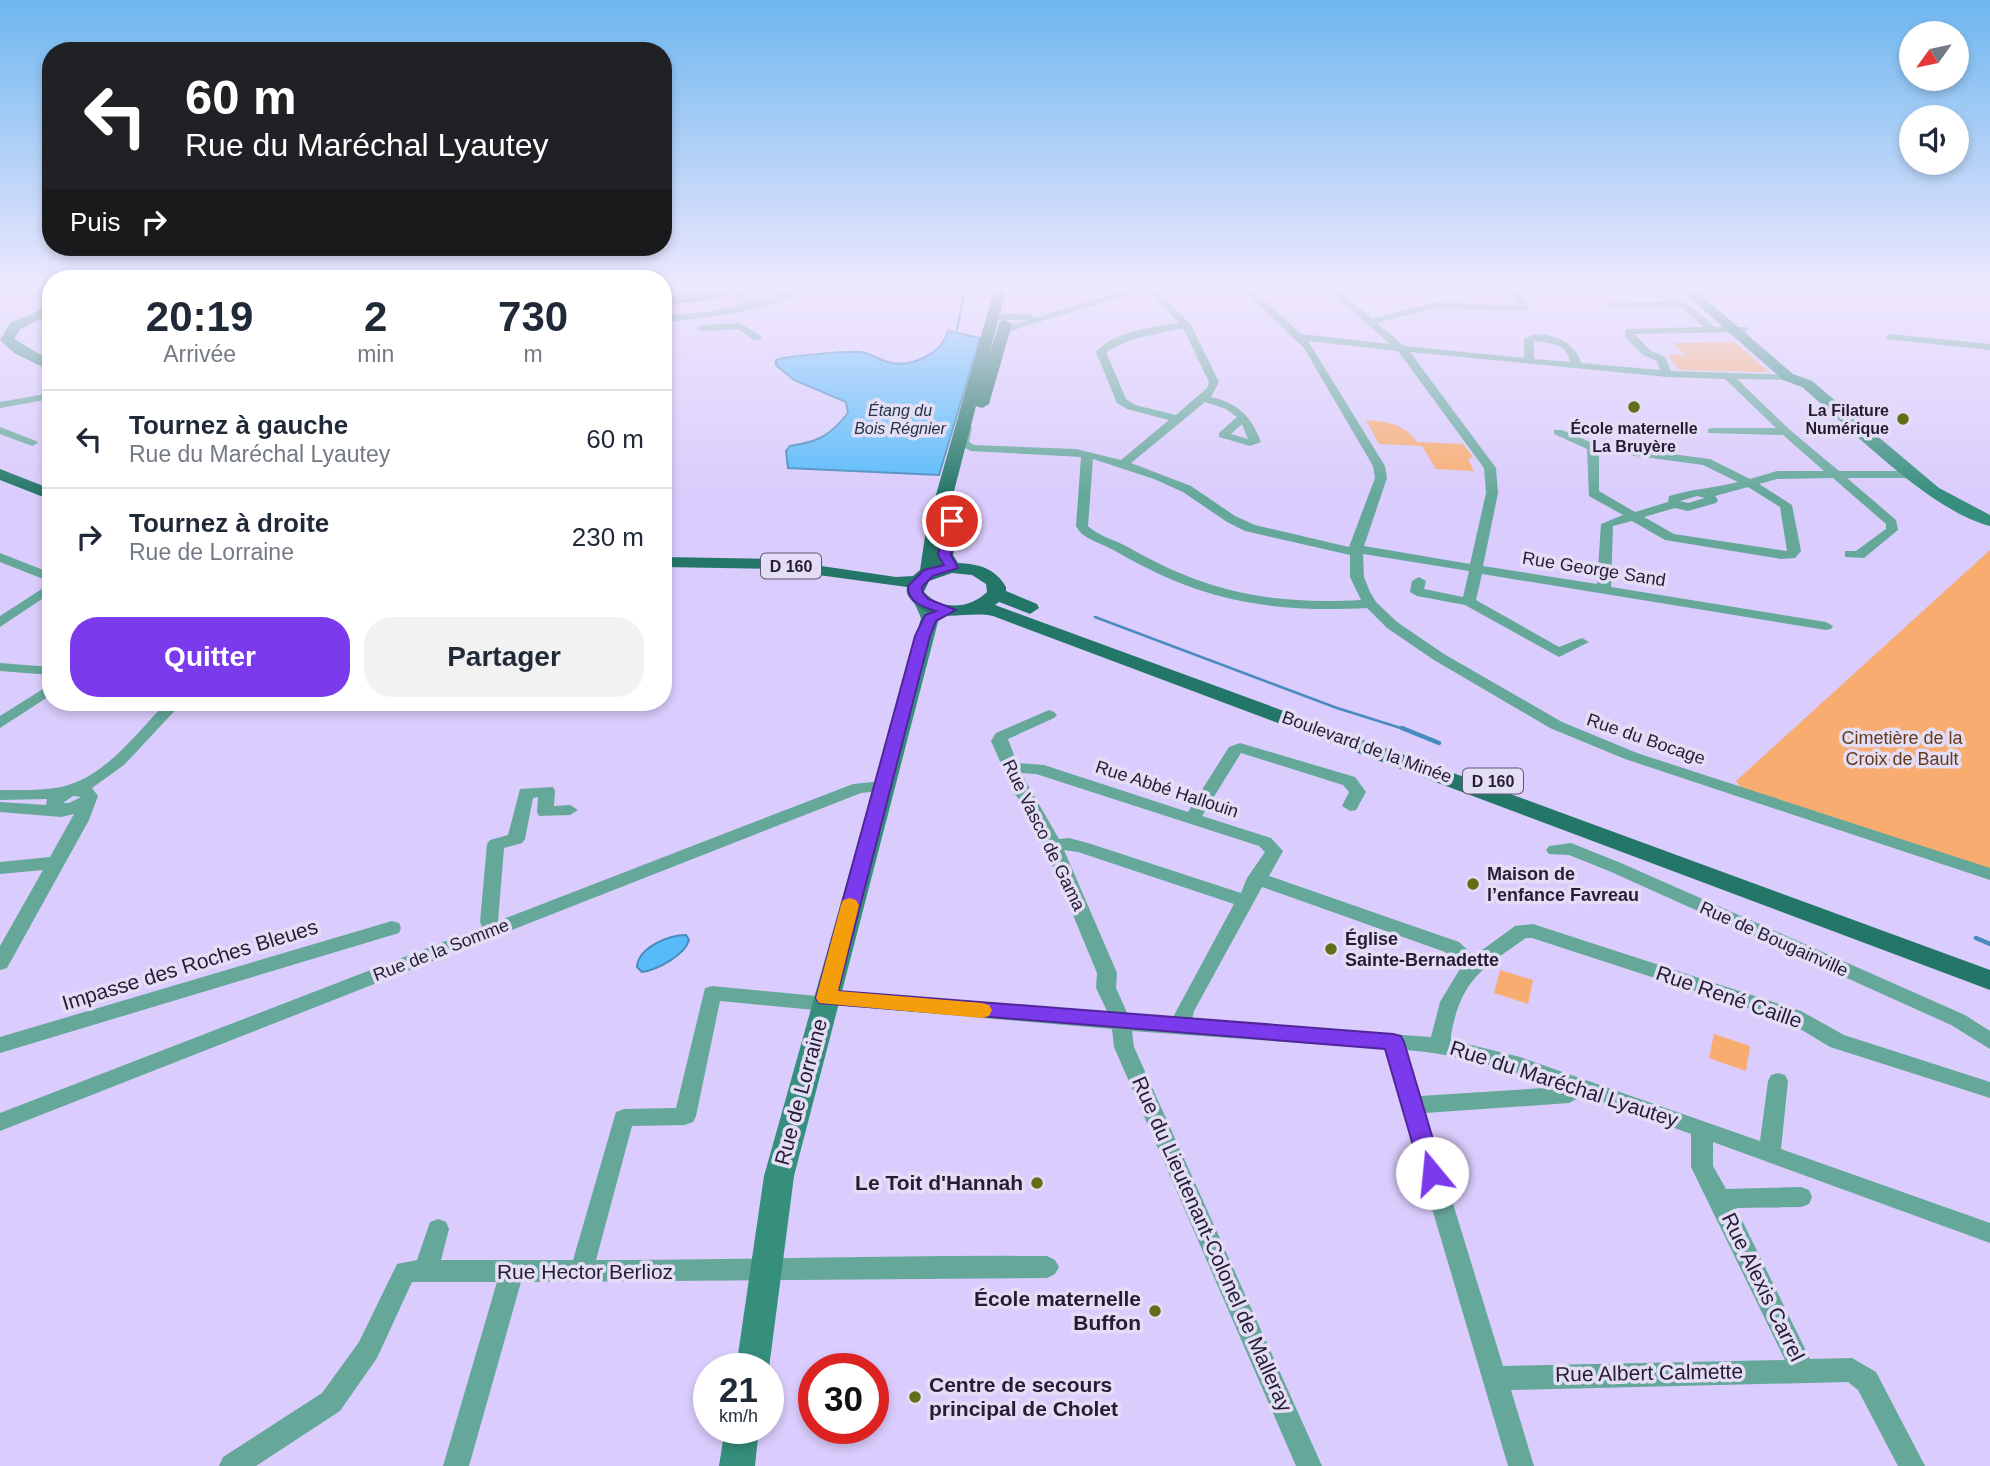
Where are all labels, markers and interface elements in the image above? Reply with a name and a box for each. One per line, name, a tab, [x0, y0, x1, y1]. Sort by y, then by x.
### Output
north arrow	[1899, 21, 1969, 91]
map controls	[1899, 21, 1969, 175]
icon: left	[70, 70, 161, 161]
text: 60 m	[185, 70, 297, 124]
button: sound	[1899, 105, 1969, 175]
text: Rue du Maréchal Lyautey	[185, 127, 548, 163]
icon: right	[135, 203, 173, 241]
text: Puis	[70, 207, 121, 237]
text: 20:19	[146, 293, 253, 340]
text: 2	[364, 293, 387, 340]
text: 730	[498, 293, 568, 340]
text: Arrivée	[163, 341, 236, 367]
text: min	[357, 341, 394, 367]
text: m	[524, 341, 543, 367]
marker: École maternelle La Bruyère	[1626, 399, 1642, 415]
water label: Étang du Bois Régnier	[854, 401, 946, 437]
place label: La Filature Numérique	[1805, 402, 1889, 437]
text: Tournez à gauche	[129, 410, 348, 440]
marker: La Filature Numérique	[1895, 411, 1911, 427]
place label: École maternelle La Bruyère	[1570, 419, 1698, 455]
icon: left	[70, 420, 108, 458]
text: 60 m	[586, 424, 644, 454]
text: Rue du Maréchal Lyautey	[129, 441, 390, 467]
pin	[922, 491, 982, 551]
icon: arrive	[933, 502, 971, 540]
text: Tournez à droite	[129, 508, 329, 538]
icon: right	[70, 518, 108, 556]
text: 230 m	[572, 522, 644, 552]
text: Rue de Lorraine	[129, 539, 294, 565]
street label: Rue George Sand	[1521, 548, 1667, 590]
road number: D 160	[761, 554, 821, 579]
button: Quitter	[70, 617, 350, 697]
button: Partager	[364, 617, 644, 697]
street label: Boulevard de la Minée	[1279, 707, 1455, 787]
street label: Rue du Bocage	[1584, 709, 1708, 769]
park label: Cimetière de la Croix de Bault	[1841, 728, 1964, 769]
street label: Rue Vasco de Gama	[999, 756, 1090, 915]
street label: Rue Abbé Hallouin	[1093, 756, 1241, 822]
road number: D 160	[1463, 768, 1523, 794]
place label: Maison de l’enfance Favreau	[1487, 864, 1639, 905]
marker: Maison de l’enfance Favreau	[1465, 876, 1481, 892]
street label: Rue de Bougainville	[1697, 897, 1851, 981]
street label: Impasse des Roches Bleues	[59, 915, 320, 1014]
street label: Rue de la Somme	[370, 915, 512, 985]
place label: Église Sainte-Bernadette	[1345, 928, 1499, 970]
marker: Église Sainte-Bernadette	[1323, 941, 1339, 957]
street label: Rue René Caille	[1653, 961, 1805, 1032]
street label: Rue de Lorraine	[770, 1016, 831, 1168]
street label: Rue du Maréchal Lyautey	[1447, 1036, 1682, 1131]
street label: Rue du Lieutenant-Colonel de Malleray	[1128, 1073, 1297, 1415]
position arrow	[1395, 1136, 1469, 1210]
place label: Le Toit d'Hannah	[855, 1171, 1023, 1194]
marker: Le Toit d'Hannah	[1029, 1175, 1045, 1191]
street label: Rue Alexis Carrel	[1718, 1209, 1809, 1365]
street label: Rue Hector Berlioz	[497, 1260, 673, 1283]
place label: École maternelle Buffon	[974, 1287, 1141, 1334]
marker: École maternelle Buffon	[1147, 1303, 1163, 1319]
speed limit sign: 30	[798, 1353, 889, 1444]
street label: Rue Albert Calmette	[1555, 1359, 1743, 1386]
text: 21	[719, 1370, 758, 1409]
place label: Centre de secours principal de Cholet	[929, 1373, 1118, 1420]
marker: Centre de secours principal de Cholet	[907, 1389, 923, 1405]
text: km/h	[719, 1406, 758, 1426]

